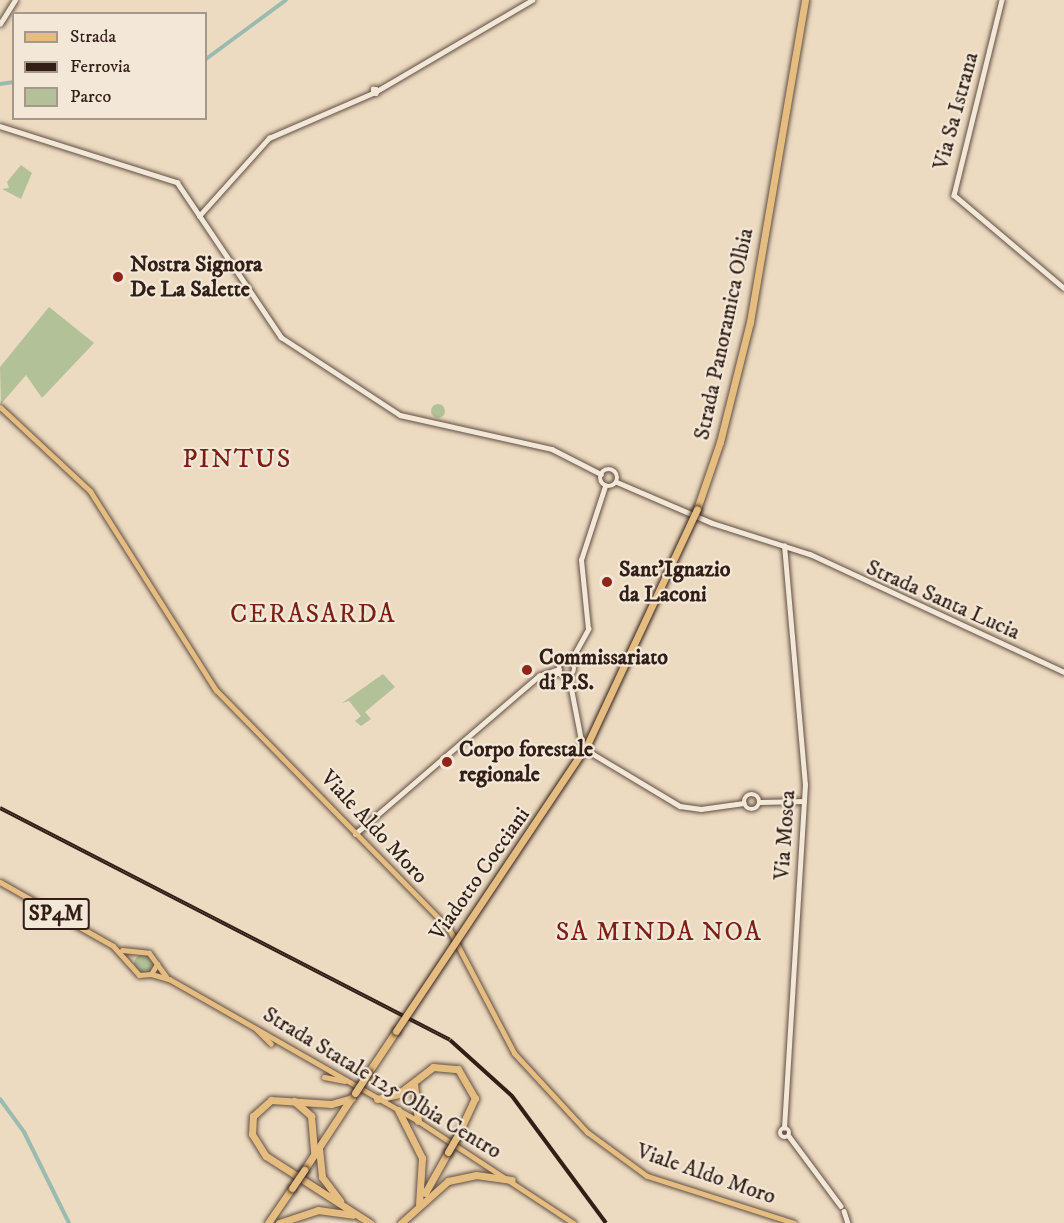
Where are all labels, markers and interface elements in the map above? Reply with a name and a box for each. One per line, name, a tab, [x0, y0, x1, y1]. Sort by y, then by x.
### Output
legend	[12, 12, 207, 120]
text: Strada	[70, 26, 116, 48]
street label: Via Sa Istrana	[928, 49, 984, 173]
text: Ferrovia	[70, 56, 130, 78]
text: Parco	[70, 86, 111, 108]
street label: Strada Panoramica Olbia	[689, 226, 759, 442]
place label: Nostra Signora De La Salette	[130, 251, 262, 302]
marker: Nostra Signora De La Salette	[111, 270, 125, 284]
district label: PINTUS	[182, 444, 292, 476]
street label: Strada Santa Lucia	[862, 554, 1024, 646]
place label: Sant'Ignazio da Laconi	[619, 556, 730, 608]
marker: Sant'Ignazio da Laconi	[600, 575, 614, 589]
district label: CERASARDA	[230, 599, 396, 631]
place label: Commissariato di P.S.	[539, 644, 668, 696]
marker: Commissariato di P.S.	[520, 663, 534, 677]
place label: Corpo forestale regionale	[459, 736, 593, 788]
marker: Corpo forestale regionale	[440, 755, 454, 769]
street label: Viale Aldo Moro	[315, 765, 433, 889]
street label: Via Mosca	[769, 789, 801, 881]
street label: Viadotto Cocciani	[424, 802, 536, 946]
road number: SP4M	[22, 896, 90, 932]
district label: SA MINDA NOA	[556, 917, 762, 949]
street label: Strada Statale 125 Olbia Centro	[258, 1001, 506, 1165]
street label: Viale Aldo Moro	[633, 1138, 779, 1210]

